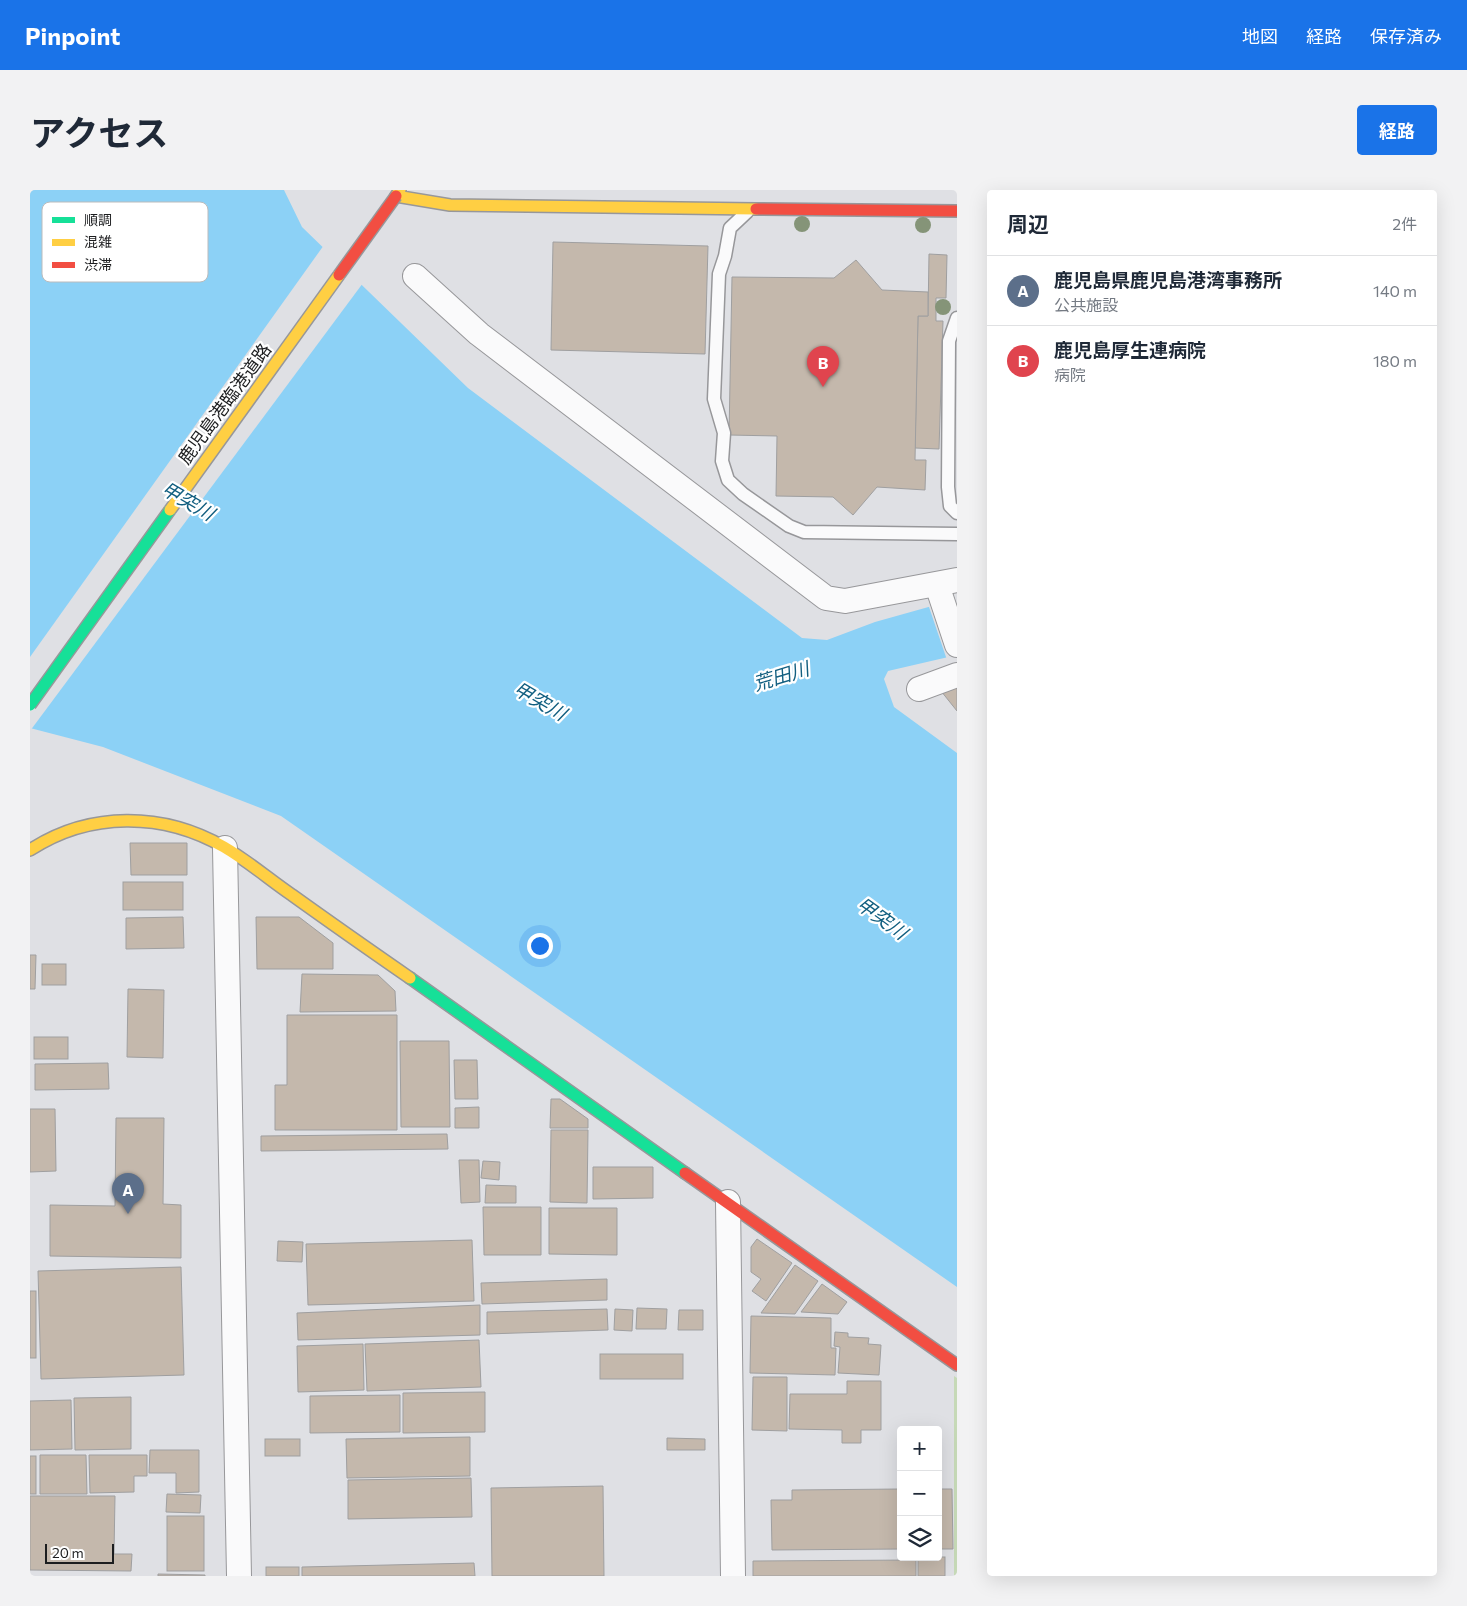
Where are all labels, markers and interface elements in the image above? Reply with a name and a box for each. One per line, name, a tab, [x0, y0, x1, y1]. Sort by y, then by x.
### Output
text: Pinpoint	[25, 21, 120, 50]
text: 地図	[1242, 25, 1278, 47]
text: 経路	[1306, 25, 1342, 47]
text: 保存済み	[1370, 25, 1442, 47]
button: 経路	[1357, 105, 1437, 155]
text: アクセス	[30, 110, 168, 153]
legend	[42, 202, 208, 282]
text: 順調	[84, 211, 112, 228]
text: 周辺	[1007, 211, 1049, 236]
text: 2件	[1392, 214, 1417, 233]
text: 混雑	[84, 233, 112, 250]
text: 渋滞	[84, 256, 112, 273]
text: 鹿児島県鹿児島港湾事務所	[1054, 268, 1282, 291]
text: A	[1017, 281, 1029, 300]
text: 140 m	[1373, 281, 1417, 300]
text: 公共施設	[1054, 295, 1118, 314]
text: 鹿児島厚生連病院	[1054, 338, 1206, 361]
street label: 鹿児島港臨港道路	[173, 339, 275, 468]
pin: B	[807, 346, 839, 387]
text: B	[1018, 351, 1028, 370]
text: 180 m	[1373, 351, 1417, 370]
text: 病院	[1054, 365, 1086, 384]
water label: 甲突川	[158, 476, 220, 526]
water label: 荒田川	[750, 656, 813, 695]
water label: 甲突川	[510, 676, 572, 726]
water label: 甲突川	[852, 892, 914, 945]
your location	[527, 933, 553, 959]
pin: A	[112, 1173, 144, 1214]
map controls	[897, 1426, 942, 1561]
button: +	[897, 1426, 942, 1471]
button: −	[897, 1471, 942, 1516]
button: layers	[897, 1516, 942, 1561]
scale bar	[45, 1541, 114, 1564]
text: 20 m	[52, 1544, 84, 1561]

